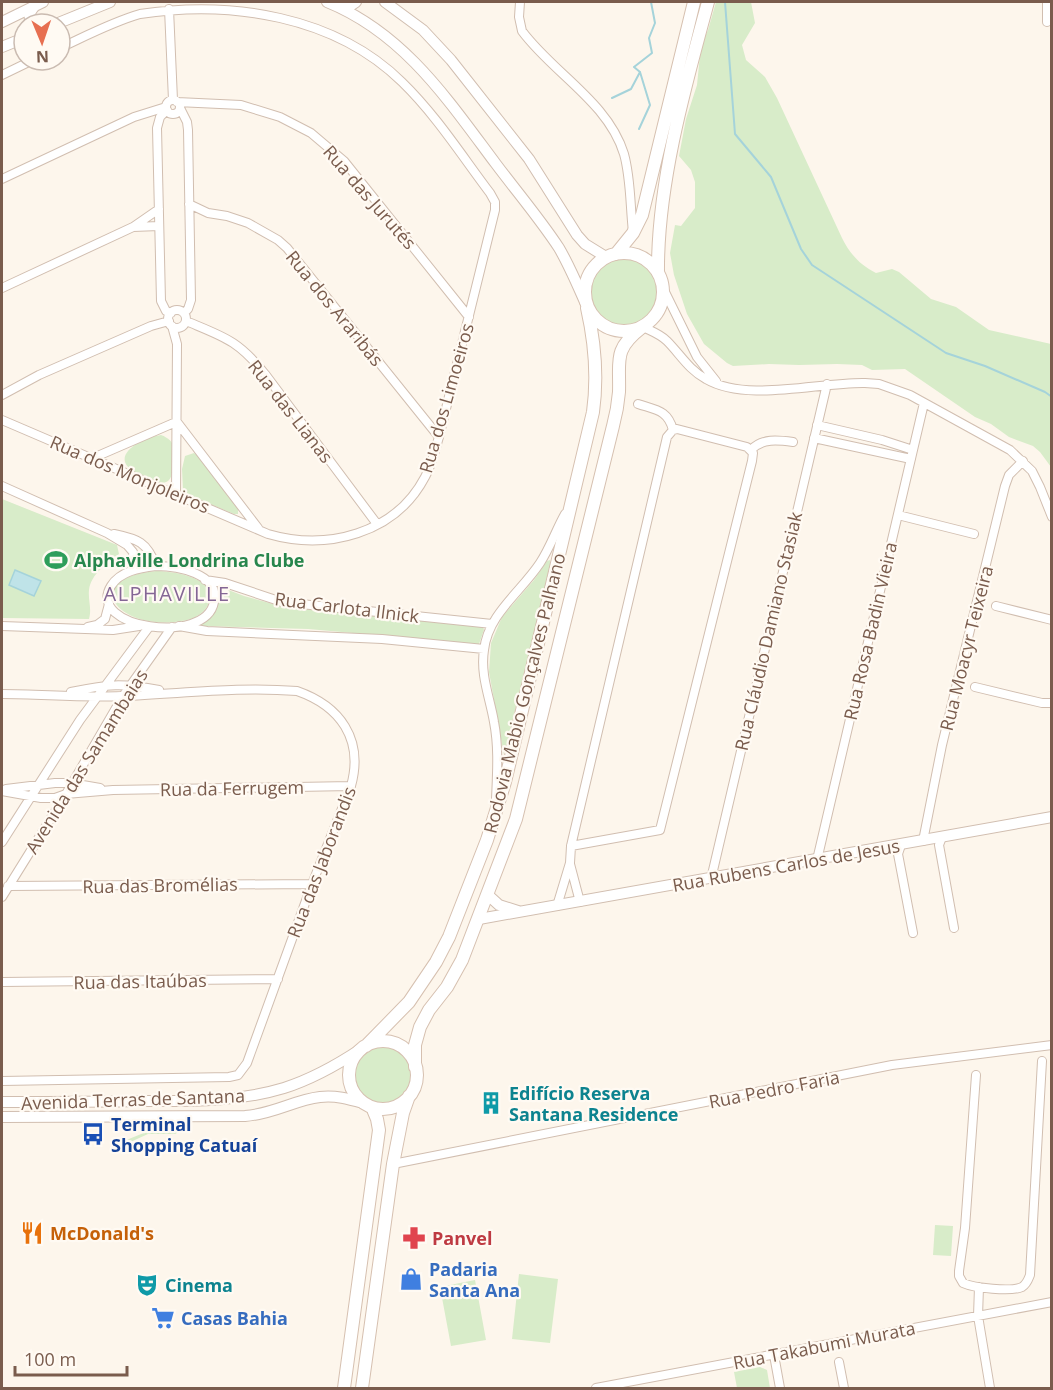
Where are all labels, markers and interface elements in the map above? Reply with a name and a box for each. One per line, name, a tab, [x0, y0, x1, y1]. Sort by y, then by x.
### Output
north arrow	[12, 12, 72, 72]
text: N	[36, 46, 49, 68]
street label: Rua das Jurutés	[318, 140, 422, 254]
street label: Rua dos Araribás	[281, 245, 389, 371]
street label: Rua dos Limoeiros	[413, 320, 479, 476]
street label: Rua das Lianas	[243, 354, 339, 468]
street label: Rua dos Monjoleiros	[46, 429, 214, 519]
street label: Rua Cláudio Damiano Stasiak	[729, 509, 807, 753]
street label: Rua Rosa Badin Vieira	[838, 540, 902, 722]
sports icon: Alphaville Londrina Clube	[43, 547, 69, 573]
place label: Alphaville Londrina Clube	[74, 548, 304, 572]
street label: Rodovia Mabio Gonçalves Palhano	[478, 550, 570, 836]
street label: Rua Moacyr Teixeira	[934, 563, 998, 733]
district label: ALPHAVILLE	[103, 580, 231, 607]
street label: Rua Carlota Ilnick	[273, 586, 421, 628]
street label: Avenida das Samambaias	[19, 664, 153, 858]
street label: Rua da Ferrugem	[160, 775, 304, 801]
street label: Rua das Jaborandis	[281, 783, 361, 941]
street label: Rua Rubens Carlos de Jesus	[670, 833, 902, 897]
street label: Rua das Bromélias	[82, 872, 238, 898]
street label: Rua das Itaúbas	[73, 968, 207, 994]
street label: Rua Pedro Faria	[707, 1065, 841, 1113]
place label: Edifício Reserva Santana Residence	[509, 1081, 678, 1126]
street label: Avenida Terras de Santana	[21, 1083, 245, 1115]
building icon: Edifício Reserva Santana Residence	[478, 1090, 504, 1116]
place label: Terminal Shopping Catuaí	[111, 1112, 259, 1157]
bus stop icon: Terminal Shopping Catuaí	[80, 1121, 106, 1147]
restaurant icon: McDonald's	[19, 1220, 45, 1246]
place label: McDonald's	[50, 1221, 154, 1245]
pharmacy icon: Panvel	[401, 1225, 427, 1251]
place label: Panvel	[432, 1226, 492, 1250]
place label: Padaria Santa Ana	[429, 1257, 520, 1302]
shop icon: Padaria Santa Ana	[398, 1266, 424, 1292]
theatre icon: Cinema	[134, 1272, 160, 1298]
place label: Cinema	[165, 1273, 233, 1297]
supermarket icon: Casas Bahia	[150, 1305, 176, 1331]
place label: Casas Bahia	[181, 1306, 288, 1330]
street label: Rua Takabumi Murata	[731, 1316, 917, 1374]
scale bar	[15, 1339, 128, 1377]
text: 100 m	[24, 1347, 76, 1371]

